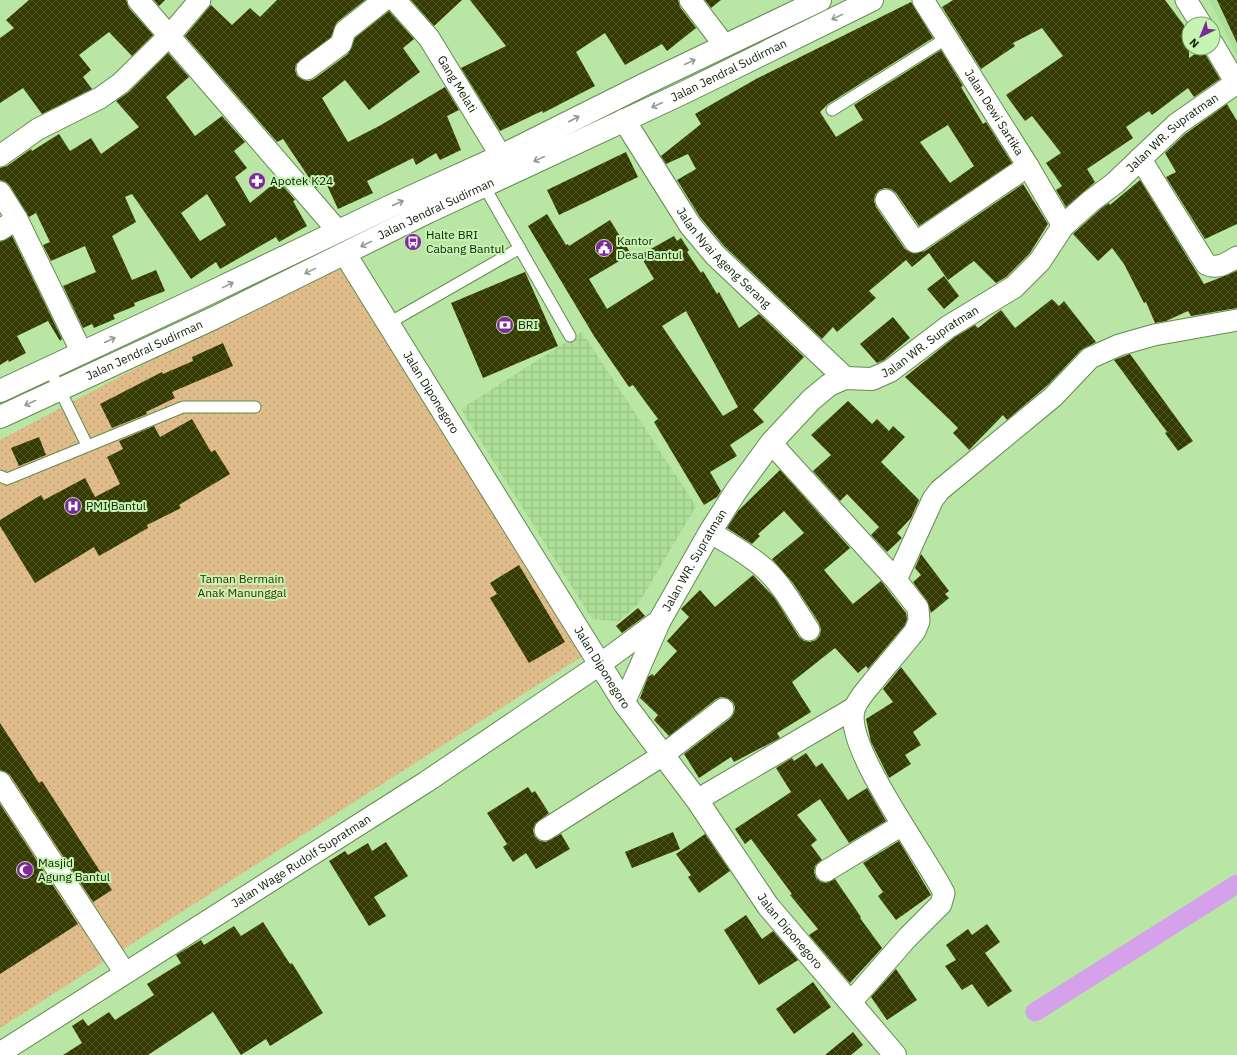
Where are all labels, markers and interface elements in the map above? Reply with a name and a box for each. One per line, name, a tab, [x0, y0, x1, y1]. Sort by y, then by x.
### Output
one-way arrow	[831, 14, 843, 21]
north arrow	[1181, 16, 1221, 56]
street label: Jalan Jendral Sudirman	[668, 35, 789, 105]
text: N	[1186, 35, 1202, 51]
street label: Gang Melati	[434, 53, 481, 115]
one-way arrow	[684, 58, 696, 65]
street label: Jalan Dewi Sartika	[962, 66, 1028, 159]
street label: Jalan WR. Supratman	[1123, 90, 1221, 175]
one-way arrow	[652, 102, 664, 109]
one-way arrow	[567, 115, 579, 123]
one-way arrow	[534, 156, 546, 164]
pharmacy icon: Apotek K24	[247, 171, 267, 191]
place label: Apotek K24	[270, 173, 333, 188]
street label: Jalan Jendral Sudirman	[375, 174, 496, 243]
one-way arrow	[392, 198, 404, 206]
street label: Jalan Nyai Ageng Serang	[674, 204, 775, 312]
place label: Halte BRI Cabang Bantul	[426, 227, 505, 256]
bus stop icon: Halte BRI Cabang Bantul	[403, 232, 423, 252]
place label: Kantor Desa Bantul	[617, 233, 682, 262]
public building icon: Kantor Desa Bantul	[594, 238, 614, 258]
one-way arrow	[360, 241, 372, 248]
one-way arrow	[304, 268, 316, 276]
one-way arrow	[221, 281, 233, 288]
street label: Jalan WR. Supratman	[879, 302, 981, 381]
bank icon: BRI	[495, 315, 515, 335]
street label: Jalan Jendral Sudirman	[83, 316, 205, 383]
place label: BRI	[518, 317, 539, 332]
one-way arrow	[104, 336, 116, 343]
street label: Jalan Diponegoro	[400, 348, 463, 436]
one-way arrow	[24, 400, 36, 407]
hospital icon: PMI Bantul	[63, 496, 83, 516]
place label: PMI Bantul	[86, 498, 146, 513]
street label: Jalan WR. Supratman	[658, 506, 730, 614]
park label: Taman Bermain Anak Manunggal	[197, 571, 287, 600]
street label: Jalan Diponegoro	[571, 623, 634, 712]
street label: Jalan Wage Rudolf Supratman	[228, 811, 373, 911]
place label: Masjid Agung Bantul	[38, 855, 110, 884]
mosque icon: Masjid Agung Bantul	[15, 860, 35, 880]
street label: Jalan Diponegoro	[755, 890, 826, 972]

